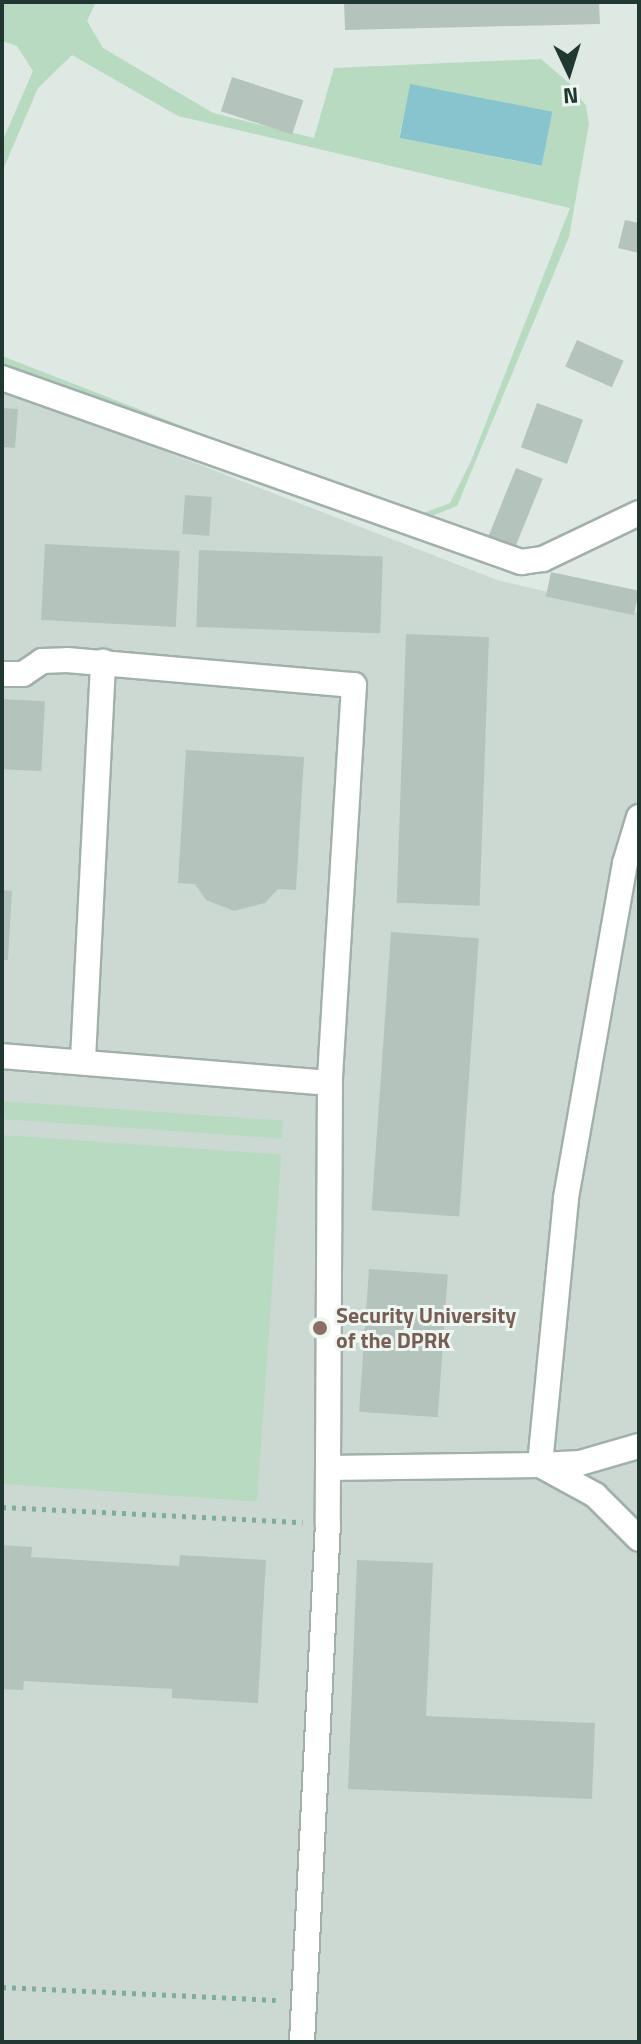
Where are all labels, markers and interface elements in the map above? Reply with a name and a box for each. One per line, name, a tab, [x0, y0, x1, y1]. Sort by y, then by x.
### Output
north arrow	[529, 32, 609, 112]
text: N	[562, 78, 579, 113]
place label: Security University of the DPRK	[336, 1302, 516, 1354]
marker: Security University of the DPRK	[311, 1319, 329, 1337]

